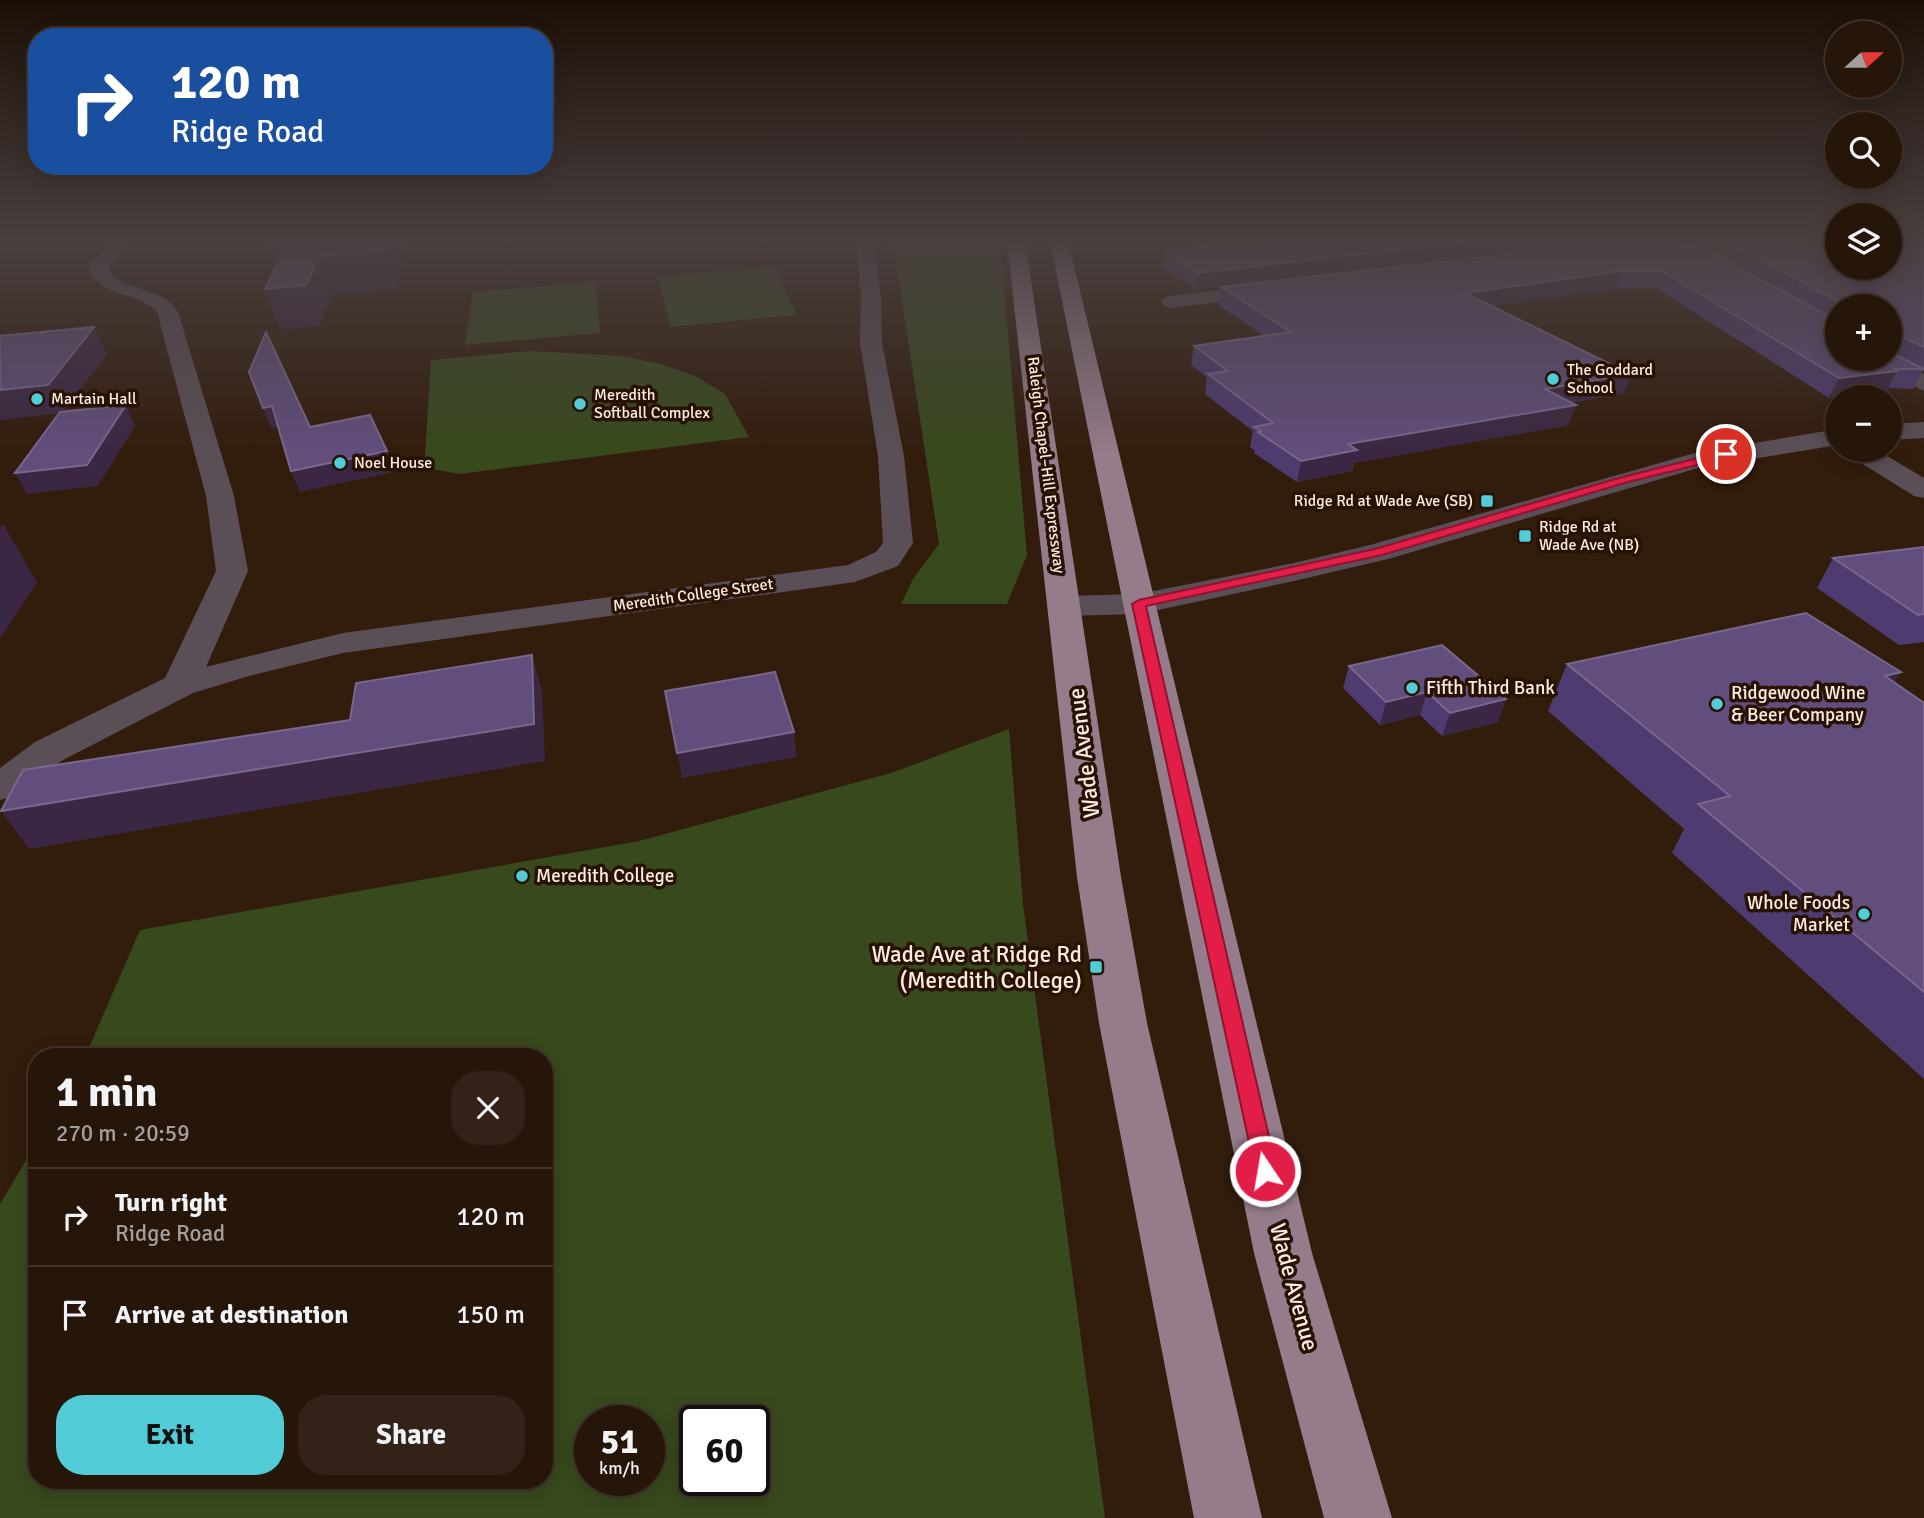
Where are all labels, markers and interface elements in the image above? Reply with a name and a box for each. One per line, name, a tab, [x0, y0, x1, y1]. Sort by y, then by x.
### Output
north arrow	[1825, 21, 1902, 98]
map controls	[1825, 21, 1902, 462]
text: 120 m	[171, 52, 301, 112]
icon: right	[56, 56, 147, 147]
text: Ridge Road	[171, 112, 324, 151]
button: search	[1825, 112, 1902, 189]
button: layers	[1825, 203, 1902, 280]
button: +	[1825, 294, 1902, 371]
street label: Raleigh Chapel–Hill Expressway	[1023, 355, 1069, 575]
place label: The Goddard School	[1567, 360, 1653, 398]
marker: The Goddard School	[1545, 371, 1561, 387]
place label: Meredith Softball Complex	[594, 385, 710, 423]
button: −	[1825, 385, 1902, 462]
place label: Martain Hall	[51, 389, 137, 409]
marker: Martain Hall	[29, 391, 45, 407]
marker: Meredith Softball Complex	[572, 396, 588, 412]
pin	[1696, 424, 1756, 484]
icon: arrive	[1707, 435, 1745, 473]
place label: Noel House	[354, 453, 432, 473]
marker: Noel House	[332, 455, 348, 471]
place label: Ridge Rd at Wade Ave (SB)	[1294, 491, 1473, 511]
marker: Ridge Rd at Wade Ave (SB)	[1479, 493, 1495, 509]
place label: Ridge Rd at Wade Ave (NB)	[1539, 517, 1639, 555]
marker: Ridge Rd at Wade Ave (NB)	[1517, 528, 1533, 544]
street label: Meredith College Street	[612, 574, 775, 616]
place label: Fifth Third Bank	[1426, 676, 1555, 700]
marker: Fifth Third Bank	[1404, 680, 1420, 696]
place label: Ridgewood Wine & Beer Company	[1731, 681, 1866, 727]
street label: Wade Avenue	[1062, 686, 1106, 820]
marker: Ridgewood Wine & Beer Company	[1709, 696, 1725, 712]
place label: Meredith College	[536, 864, 674, 888]
marker: Meredith College	[514, 868, 530, 884]
place label: Whole Foods Market	[1747, 891, 1850, 937]
marker: Whole Foods Market	[1856, 906, 1872, 922]
place label: Wade Ave at Ridge Rd (Meredith College)	[871, 940, 1082, 995]
marker: Wade Ave at Ridge Rd (Meredith College)	[1088, 959, 1104, 975]
text: 1 min	[56, 1067, 157, 1118]
button: close	[451, 1071, 525, 1145]
text: 270 m · 20:59	[56, 1119, 190, 1148]
position arrow	[1228, 1134, 1302, 1208]
text: Turn right	[115, 1187, 227, 1219]
icon: right	[56, 1198, 94, 1236]
text: 120 m	[456, 1201, 525, 1233]
text: Ridge Road	[115, 1219, 225, 1248]
street label: Wade Avenue	[1263, 1220, 1325, 1354]
icon: arrive	[56, 1296, 94, 1334]
text: Arrive at destination	[115, 1299, 348, 1331]
text: 150 m	[456, 1299, 525, 1331]
button: Exit	[56, 1395, 284, 1475]
button: Share	[298, 1395, 525, 1475]
speed limit sign: 60	[679, 1405, 770, 1496]
text: 51	[601, 1420, 638, 1463]
text: km/h	[599, 1457, 640, 1479]

